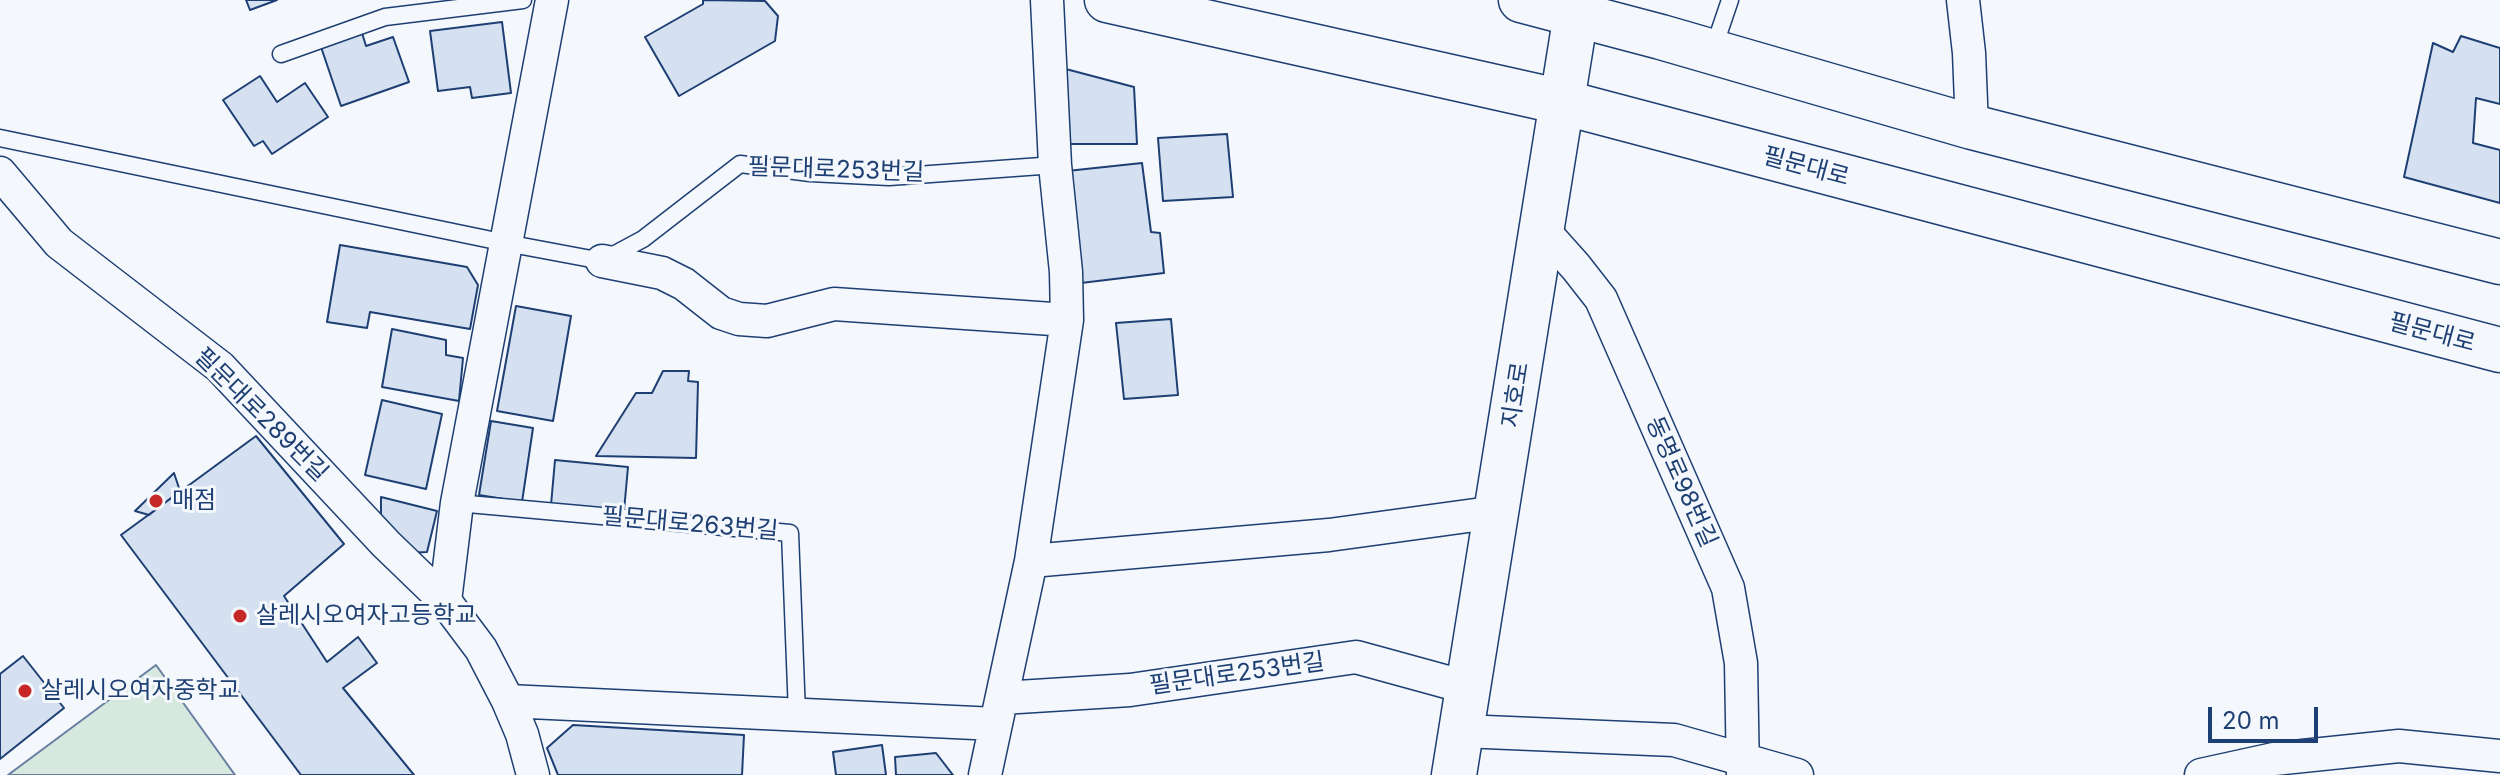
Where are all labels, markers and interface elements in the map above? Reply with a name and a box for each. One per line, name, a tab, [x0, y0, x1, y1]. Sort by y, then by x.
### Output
street label: 필문대로	[1760, 142, 1852, 192]
street label: 필문대로253번길	[747, 153, 925, 187]
street label: 필문대로	[2386, 308, 2478, 358]
street label: 필문대로289번길	[188, 342, 334, 488]
street label: 지호로	[1497, 360, 1535, 430]
street label: 동명로98번길	[1639, 412, 1723, 552]
place label: 매점	[172, 487, 216, 515]
marker: 매점	[147, 492, 165, 510]
street label: 필문대로263번길	[601, 502, 779, 546]
place label: 살레시오여자고등학교	[256, 602, 477, 630]
marker: 살레시오여자고등학교	[231, 607, 249, 625]
street label: 필문대로253번길	[1148, 647, 1326, 701]
place label: 살레시오여자중학교	[41, 677, 240, 705]
marker: 살레시오여자중학교	[16, 682, 34, 700]
scale bar	[2212, 691, 2322, 741]
text: 20 m	[2222, 706, 2280, 735]

